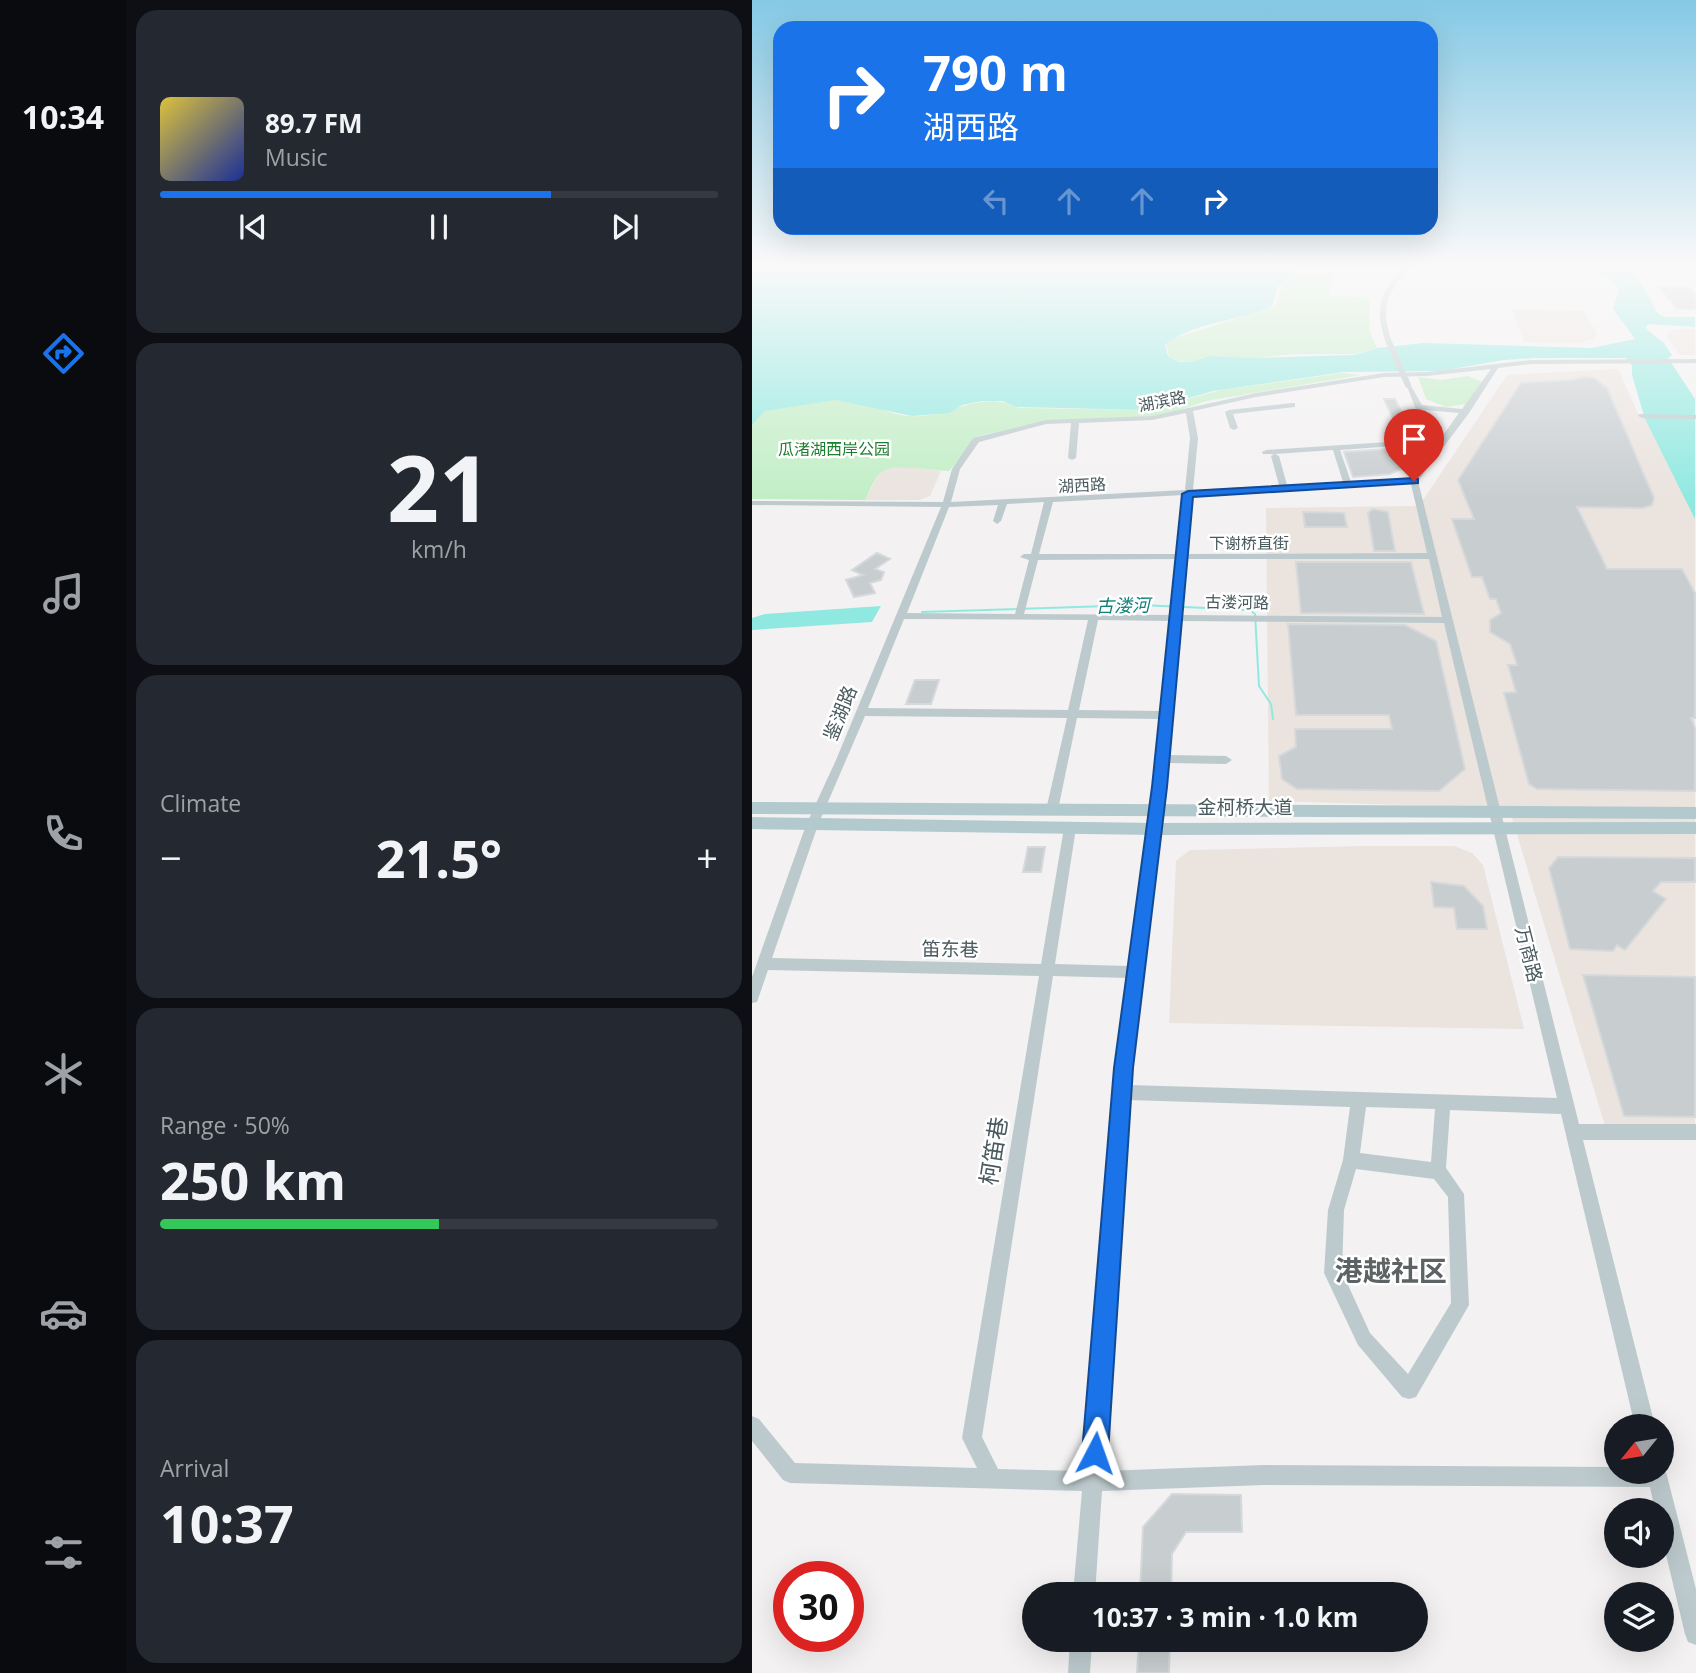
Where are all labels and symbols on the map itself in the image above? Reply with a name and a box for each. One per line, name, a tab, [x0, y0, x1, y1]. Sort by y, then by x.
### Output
street label: 湖滨路	[1136, 386, 1188, 416]
pin	[1384, 409, 1444, 481]
park label: 瓜渚湖西岸公园	[778, 438, 890, 460]
street label: 湖西路	[1057, 473, 1107, 497]
street label: 下谢桥直街	[1209, 532, 1289, 554]
street label: 古溇河路	[1205, 590, 1269, 614]
water label: 古溇河	[1096, 592, 1153, 617]
street label: 鉴湖路	[817, 682, 863, 744]
street label: 金柯桥大道	[1197, 794, 1293, 820]
street label: 万商路	[1509, 923, 1549, 985]
street label: 笛东巷	[921, 936, 979, 962]
street label: 柯笛巷	[972, 1114, 1014, 1187]
district label: 港越社区	[1335, 1251, 1447, 1289]
north arrow	[1604, 1414, 1674, 1484]
position arrow	[1058, 1416, 1132, 1490]
speed limit sign: 30	[773, 1561, 864, 1652]

